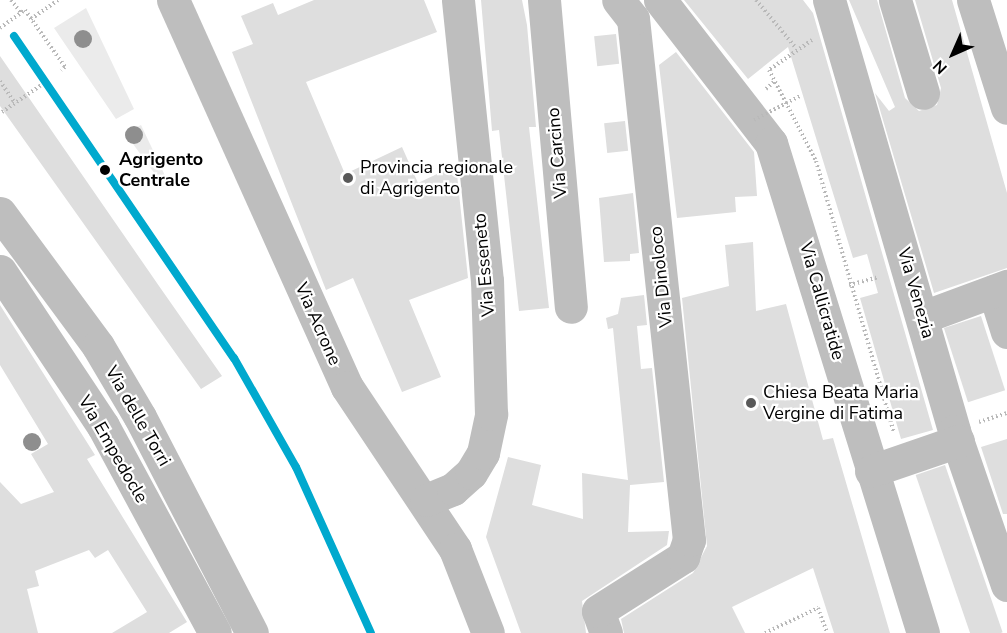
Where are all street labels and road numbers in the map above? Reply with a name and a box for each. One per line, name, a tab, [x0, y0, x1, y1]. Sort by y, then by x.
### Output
street label: Via Carcino	[542, 107, 572, 199]
street label: Via Esseneto	[469, 212, 499, 318]
street label: Via Dinoloco	[645, 225, 677, 329]
street label: Via Callicratide	[795, 240, 849, 362]
street label: Via Venezia	[893, 245, 939, 341]
street label: Via Acrone	[290, 279, 346, 369]
street label: Via delle Torri	[101, 362, 175, 470]
street label: Via Empedocle	[74, 391, 152, 507]

